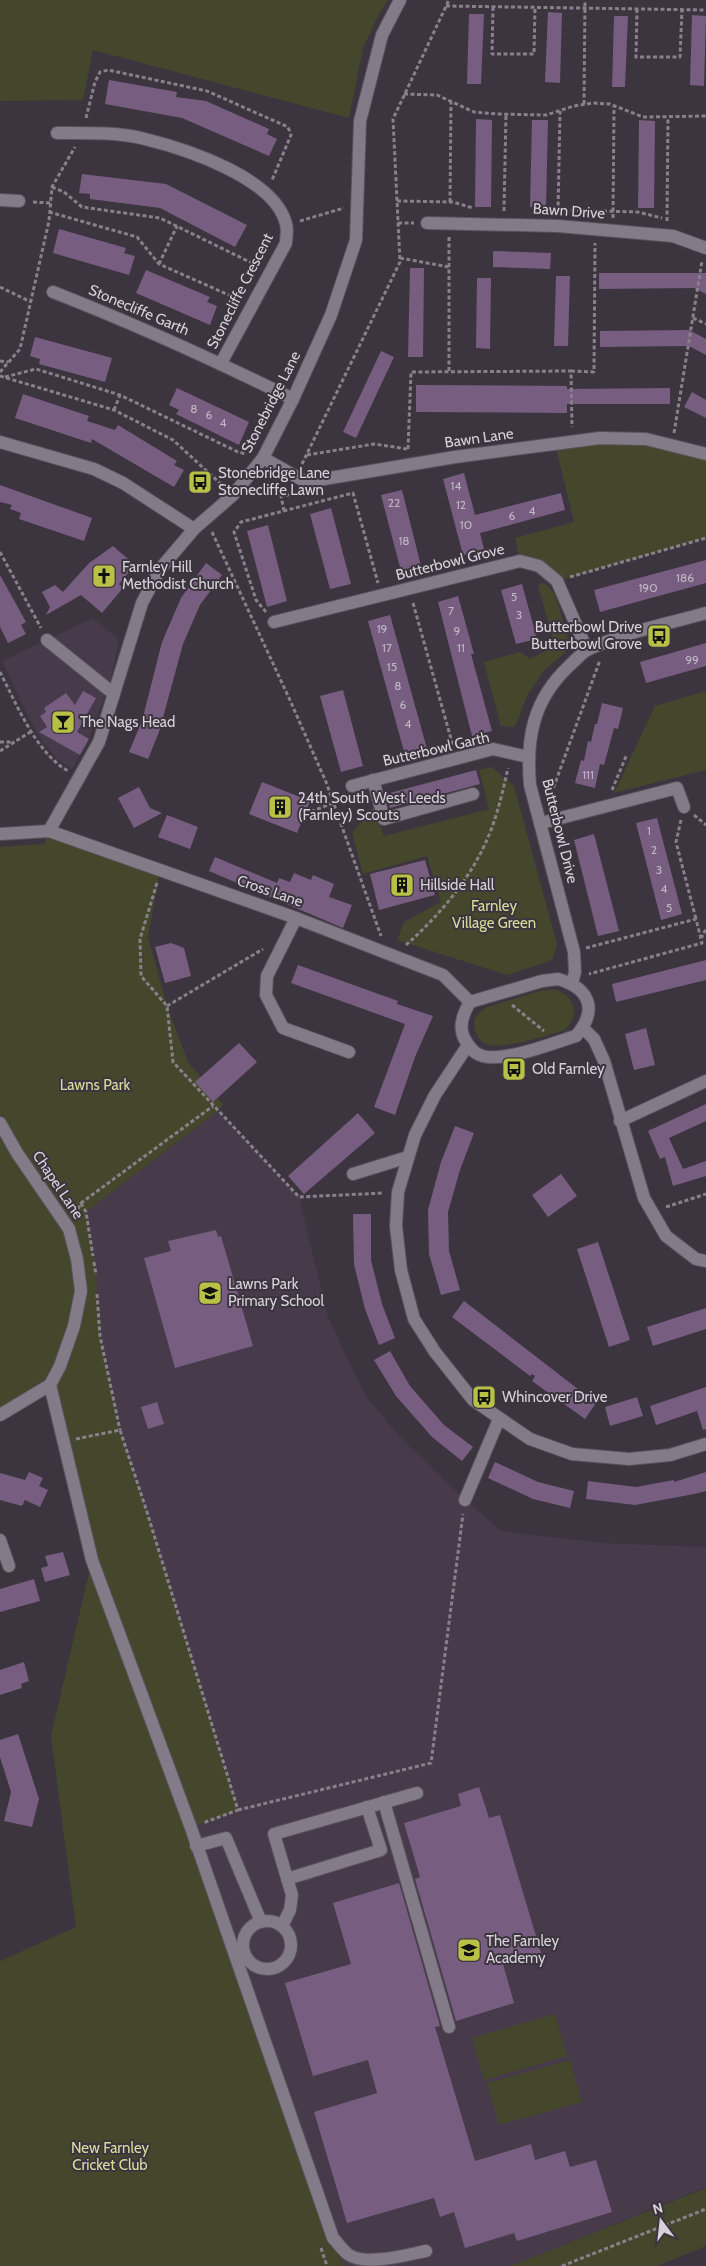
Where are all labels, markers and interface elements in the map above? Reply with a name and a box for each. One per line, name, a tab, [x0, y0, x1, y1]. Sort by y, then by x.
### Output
street label: Bawn Drive	[532, 200, 606, 223]
street label: Stonecliffe Crescent	[203, 230, 277, 352]
street label: Stonecliffe Garth	[86, 281, 192, 339]
street label: Stonebridge Lane	[238, 348, 305, 456]
house number: 8	[190, 401, 198, 416]
house number: 6	[206, 407, 213, 422]
house number: 4	[220, 415, 227, 430]
street label: Bawn Lane	[443, 424, 515, 452]
place label: Stonebridge Lane Stonecliffe Lawn	[218, 464, 330, 499]
bus stop icon: Stonebridge Lane Stonecliffe Lawn	[187, 469, 213, 495]
house number: 14	[451, 478, 461, 493]
house number: 22	[388, 495, 400, 510]
house number: 12	[456, 497, 466, 512]
house number: 4	[529, 503, 536, 518]
house number: 6	[509, 508, 516, 523]
house number: 10	[460, 517, 472, 532]
house number: 18	[398, 533, 410, 548]
street label: Butterbowl Grove	[394, 540, 506, 584]
place label: Farnley Hill Methodist Church	[122, 558, 234, 593]
church icon: Farnley Hill Methodist Church	[91, 563, 117, 589]
house number: 186	[676, 570, 694, 585]
house number: 190	[638, 580, 658, 595]
house number: 5	[511, 589, 517, 604]
house number: 7	[448, 603, 454, 618]
house number: 3	[516, 607, 522, 622]
place label: Butterbowl Drive Butterbowl Grove	[531, 618, 642, 653]
house number: 19	[377, 621, 388, 636]
house number: 9	[454, 623, 461, 638]
bus stop icon: Butterbowl Drive Butterbowl Grove	[646, 623, 672, 649]
house number: 17	[382, 640, 392, 655]
house number: 11	[457, 640, 465, 655]
house number: 99	[685, 652, 699, 667]
house number: 15	[387, 659, 397, 674]
house number: 8	[394, 678, 402, 693]
house number: 6	[400, 697, 407, 712]
bar icon: The Nags Head	[50, 709, 76, 735]
place label: The Nags Head	[80, 713, 175, 731]
house number: 4	[405, 716, 412, 731]
street label: Butterbowl Garth	[381, 728, 491, 770]
house number: 111	[582, 767, 594, 782]
street label: Butterbowl Drive	[538, 777, 582, 885]
place label: 24th South West Leeds (Farnley) Scouts	[298, 789, 446, 824]
building icon: 24th South West Leeds (Farnley) Scouts	[267, 794, 293, 820]
house number: 1	[647, 823, 651, 838]
house number: 2	[651, 842, 657, 857]
house number: 3	[656, 862, 662, 877]
street label: Cross Lane	[235, 871, 306, 911]
building icon: Hillside Hall	[389, 872, 415, 898]
place label: Hillside Hall	[420, 876, 495, 894]
house number: 4	[661, 881, 668, 896]
park label: Farnley Village Green	[452, 897, 536, 932]
house number: 5	[666, 900, 672, 915]
bus stop icon: Old Farnley	[501, 1056, 527, 1082]
place label: Old Farnley	[532, 1060, 605, 1078]
park label: Lawns Park	[60, 1076, 130, 1094]
street label: Chapel Lane	[29, 1148, 88, 1223]
place label: Lawns Park Primary School	[228, 1275, 325, 1310]
school or university icon: Lawns Park Primary School	[197, 1280, 223, 1306]
bus stop icon: Whincover Drive	[471, 1384, 497, 1410]
place label: Whincover Drive	[502, 1388, 608, 1406]
place label: The Farnley Academy	[486, 1932, 559, 1967]
school or university icon: The Farnley Academy	[456, 1937, 482, 1963]
park label: New Farnley Cricket Club	[71, 2139, 150, 2174]
north arrow	[636, 2196, 686, 2246]
text: N	[651, 2198, 665, 2218]

